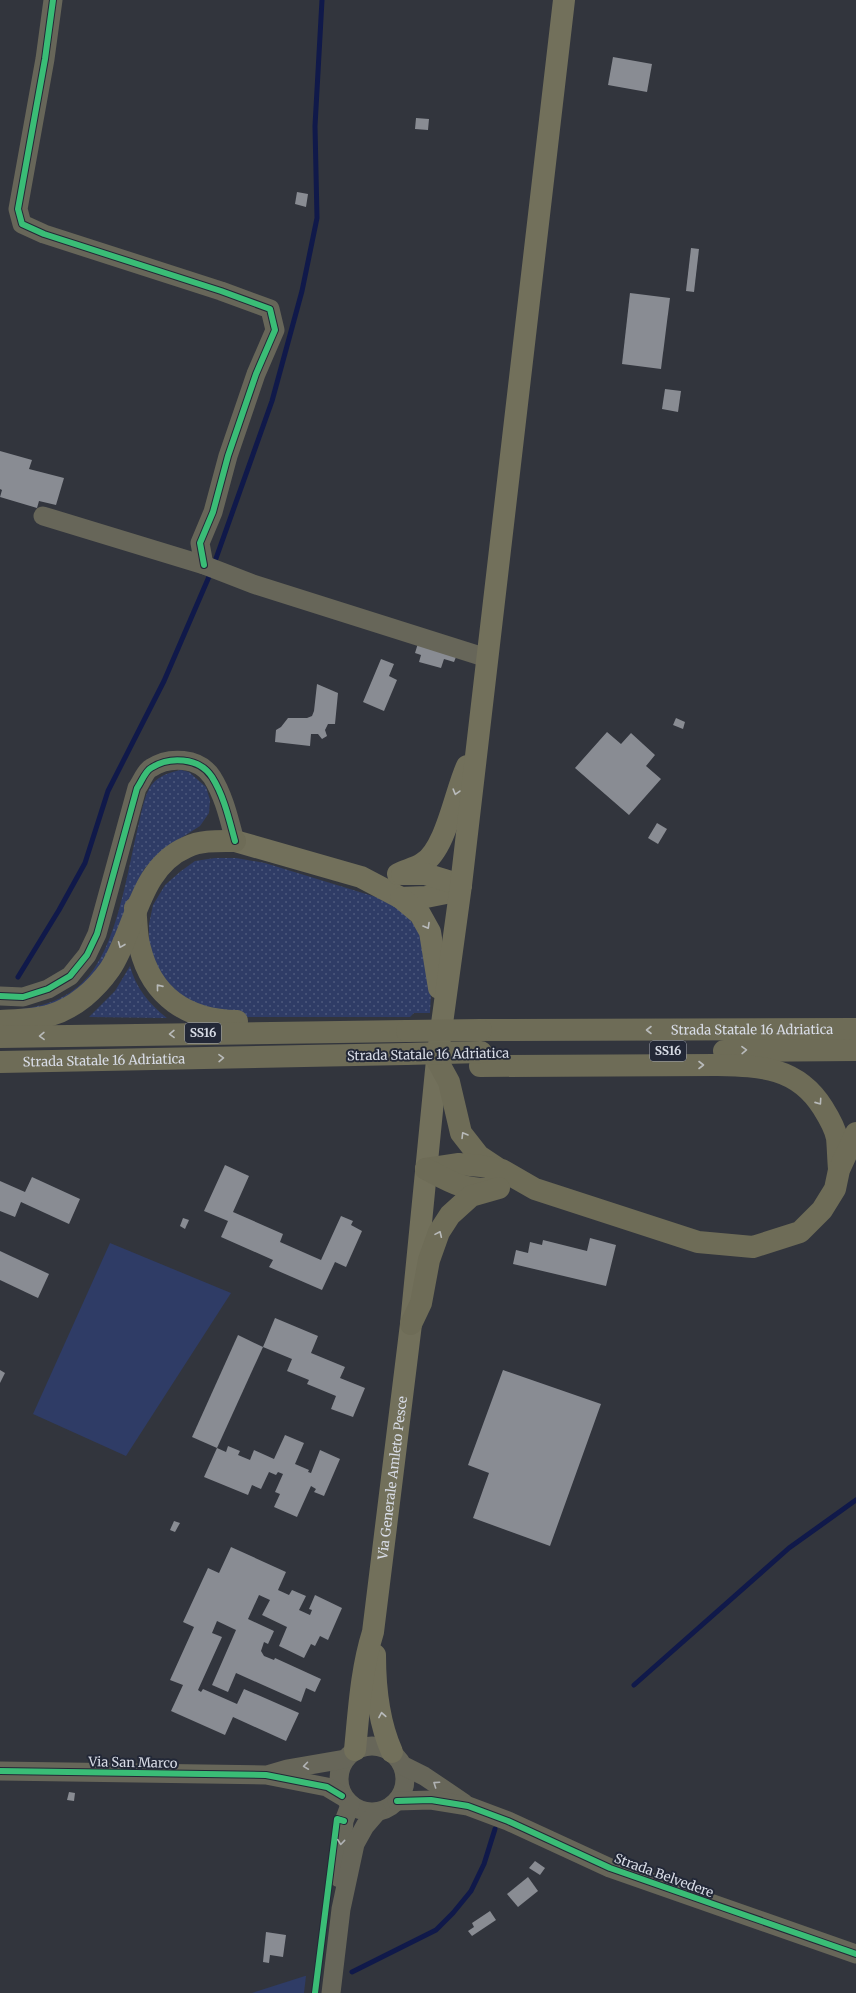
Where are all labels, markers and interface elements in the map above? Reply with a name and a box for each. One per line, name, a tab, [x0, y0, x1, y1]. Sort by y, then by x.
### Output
one-way arrow	[452, 788, 461, 795]
one-way arrow	[423, 922, 430, 929]
one-way arrow	[118, 941, 126, 948]
one-way arrow	[156, 985, 163, 992]
street label: Strada Statale 16 Adriatica	[671, 1021, 833, 1038]
road number: SS16	[185, 1023, 221, 1043]
one-way arrow	[646, 1026, 652, 1034]
one-way arrow	[169, 1030, 175, 1038]
one-way arrow	[39, 1032, 45, 1040]
road number: SS16	[650, 1041, 686, 1061]
street label: Strada Statale 16 Adriatica	[347, 1045, 509, 1064]
one-way arrow	[741, 1046, 747, 1054]
street label: Strada Statale 16 Adriatica	[23, 1050, 185, 1071]
one-way arrow	[218, 1053, 224, 1062]
one-way arrow	[698, 1061, 704, 1069]
one-way arrow	[814, 1098, 822, 1105]
one-way arrow	[461, 1132, 468, 1139]
one-way arrow	[434, 1231, 442, 1238]
street label: Via Generale Amleto Pesce	[374, 1395, 411, 1562]
one-way arrow	[378, 1712, 387, 1718]
street label: Via San Marco	[87, 1753, 178, 1772]
one-way arrow	[303, 1761, 309, 1770]
one-way arrow	[433, 1781, 440, 1789]
one-way arrow	[337, 1839, 346, 1845]
street label: Strada Belvedere	[612, 1850, 716, 1901]

